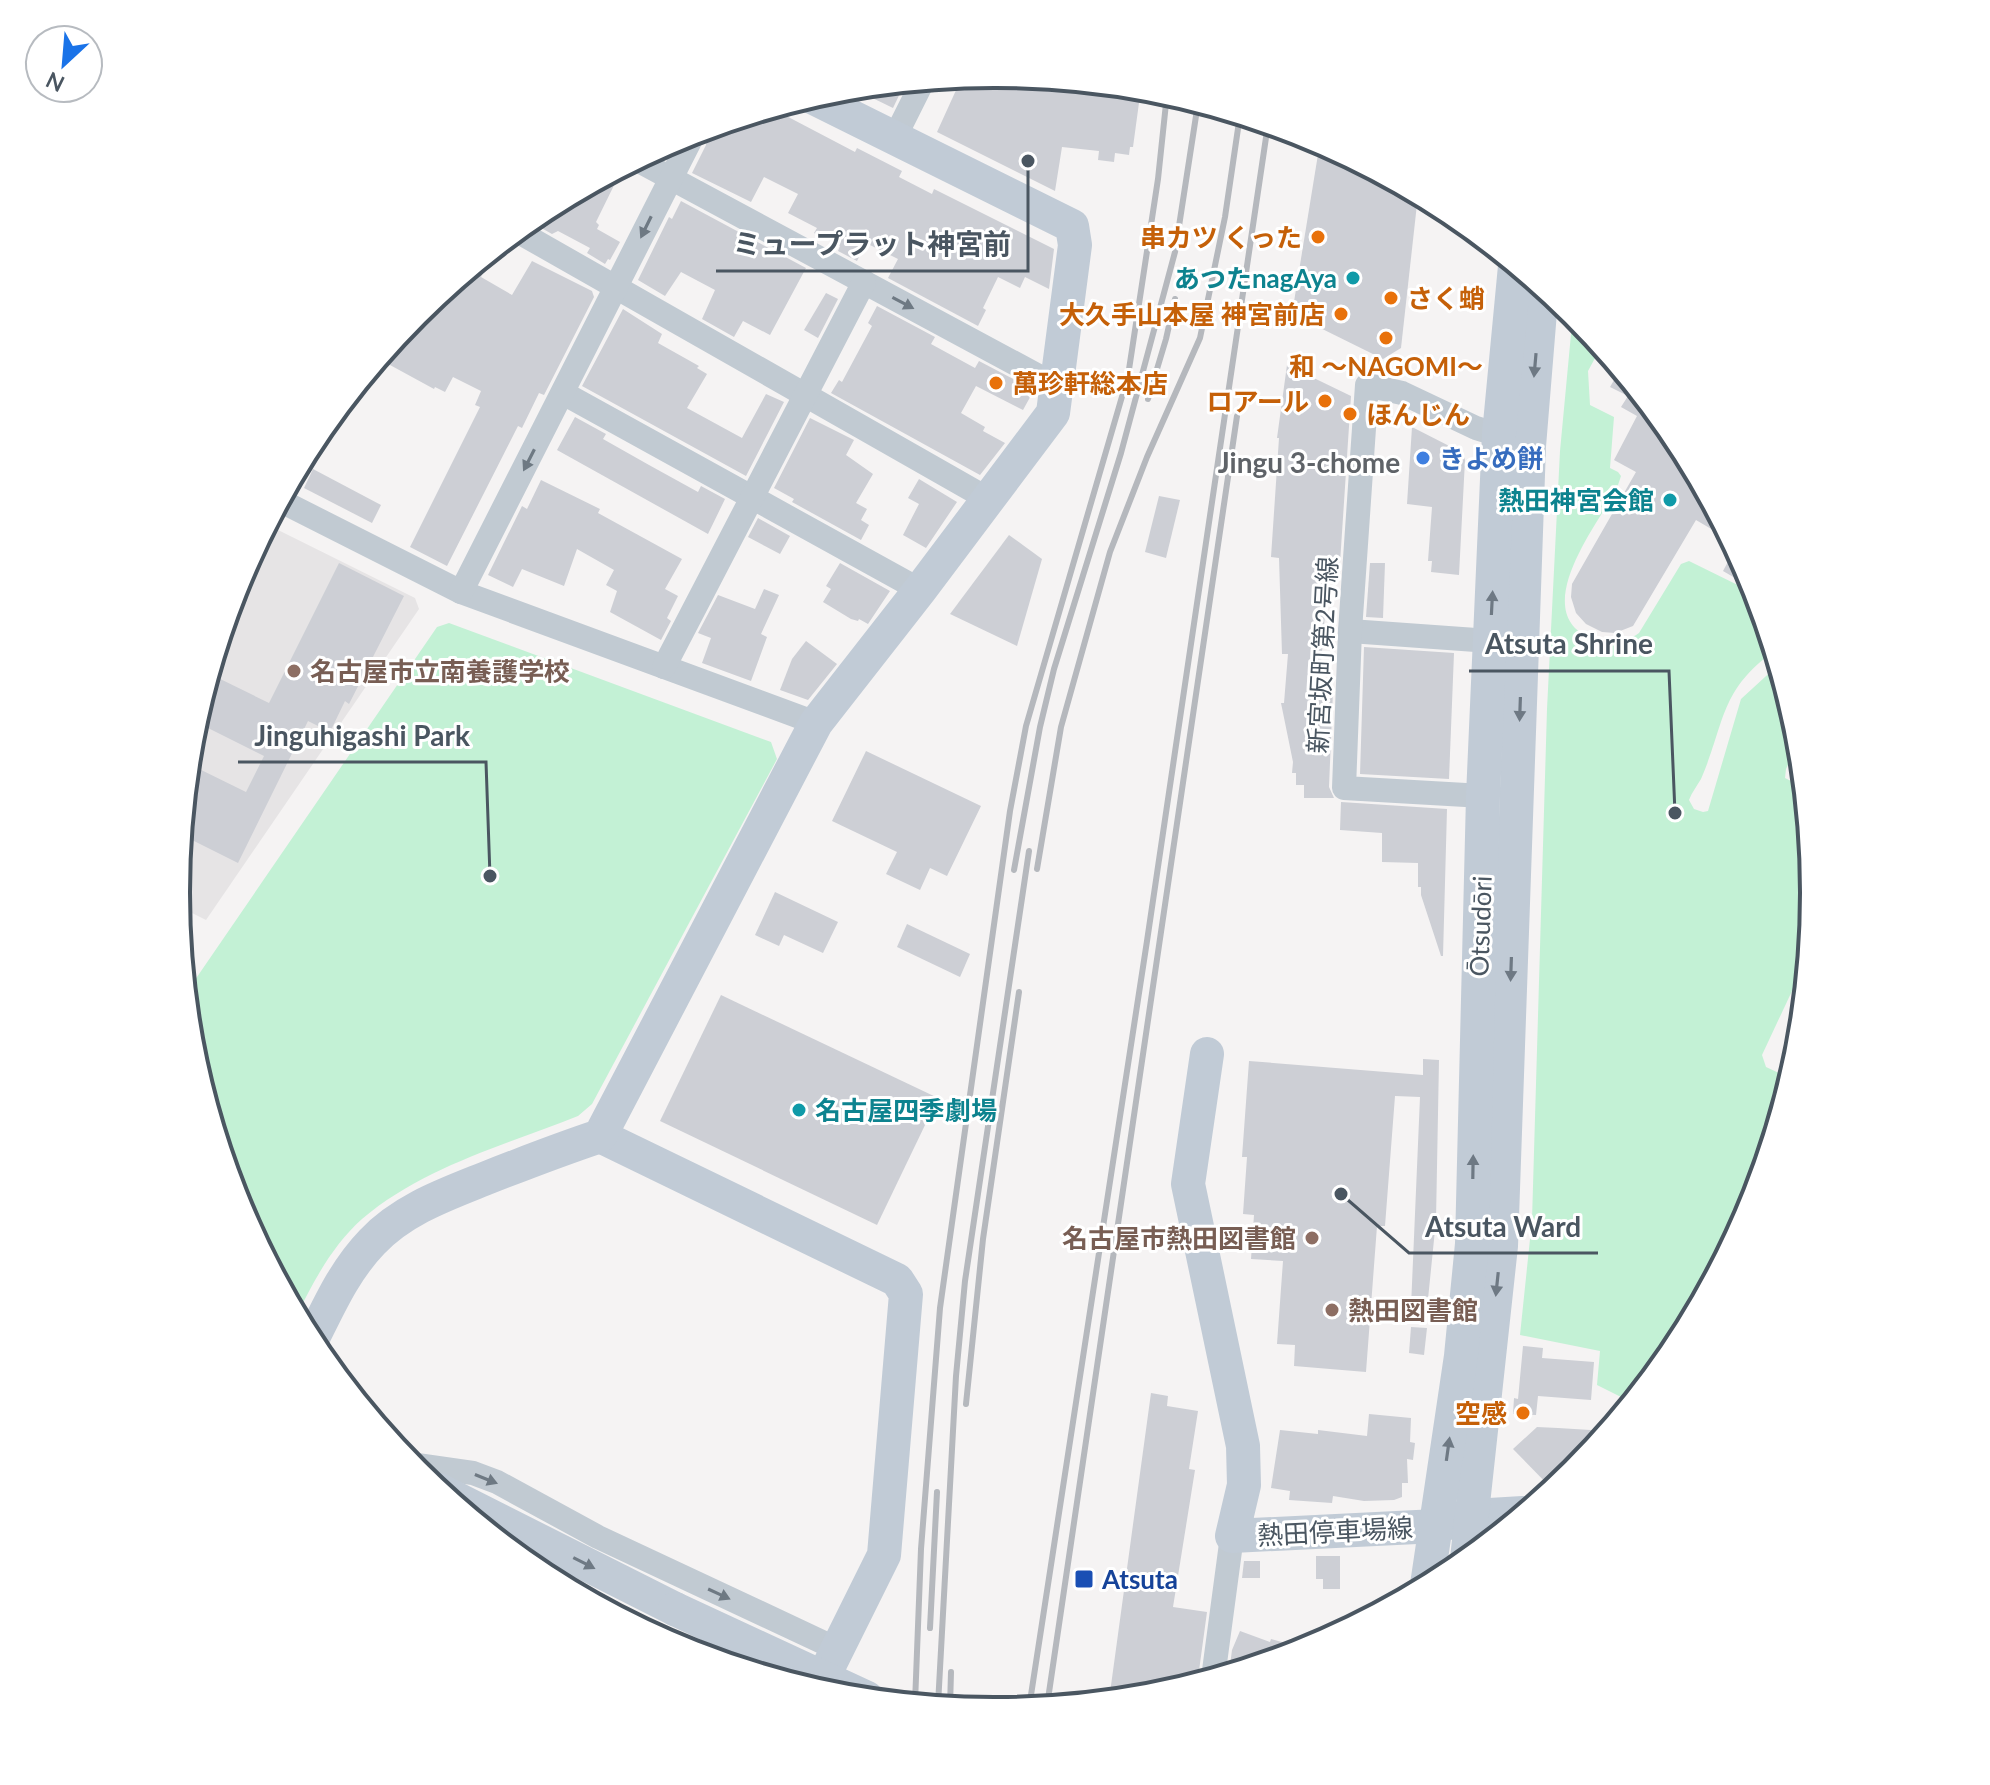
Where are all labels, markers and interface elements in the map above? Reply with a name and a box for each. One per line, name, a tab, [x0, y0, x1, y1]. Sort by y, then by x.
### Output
north arrow	[24, 24, 104, 104]
text: N	[41, 67, 69, 98]
one-way arrow	[639, 216, 653, 239]
callout: ミュープラット神宮前	[716, 219, 1028, 271]
place label: 串カツ くった	[1140, 221, 1302, 253]
text: ミュープラット神宮前	[733, 226, 1011, 260]
marker: 串カツ くった	[1309, 228, 1327, 246]
place label: あつたnagAya	[1174, 262, 1337, 294]
marker: あつたnagAya	[1344, 269, 1362, 287]
place label: さく蛸	[1407, 282, 1485, 314]
marker: さく蛸	[1382, 289, 1400, 307]
one-way arrow	[892, 297, 915, 310]
place label: 大久手山本屋 神宮前店	[1059, 298, 1325, 330]
marker: 大久手山本屋 神宮前店	[1332, 305, 1350, 323]
marker: 和 ～NAGOMI～	[1377, 329, 1395, 347]
place label: 和 ～NAGOMI～	[1289, 350, 1483, 382]
one-way arrow	[1529, 353, 1542, 378]
place label: 萬珍軒総本店	[1012, 367, 1168, 399]
marker: 萬珍軒総本店	[987, 374, 1005, 392]
place label: ロアール	[1207, 385, 1309, 417]
marker: ロアール	[1316, 392, 1334, 410]
place label: ほんじん	[1366, 398, 1470, 430]
marker: ほんじん	[1341, 405, 1359, 423]
place label: きよめ餅	[1439, 442, 1543, 474]
district label: Jingu 3-chome	[1218, 445, 1400, 479]
one-way arrow	[522, 448, 536, 471]
marker: きよめ餅	[1414, 449, 1432, 467]
place label: 熱田神宮会館	[1498, 484, 1654, 516]
marker: 熱田神宮会館	[1661, 491, 1679, 509]
street label: 新宮坂町第2号線	[1301, 556, 1343, 754]
one-way arrow	[1485, 590, 1498, 615]
callout: Atsuta Shrine	[1469, 619, 1669, 671]
text: Atsuta Shrine	[1484, 626, 1653, 660]
place label: 名古屋市立南養護学校	[310, 655, 570, 687]
marker: 名古屋市立南養護学校	[285, 662, 303, 680]
one-way arrow	[1513, 697, 1526, 722]
callout: Jinguhigashi Park	[238, 710, 486, 762]
text: Jinguhigashi Park	[254, 718, 470, 752]
street label: Ōtsudōri	[1462, 875, 1498, 977]
one-way arrow	[1504, 957, 1517, 982]
place label: 名古屋四季劇場	[815, 1094, 997, 1126]
marker: 名古屋四季劇場	[790, 1101, 808, 1119]
one-way arrow	[1467, 1154, 1480, 1179]
callout: Atsuta Ward	[1409, 1201, 1598, 1253]
text: Atsuta Ward	[1424, 1209, 1581, 1243]
place label: 名古屋市熱田図書館	[1062, 1222, 1296, 1254]
marker: 名古屋市熱田図書館	[1303, 1229, 1321, 1247]
one-way arrow	[1491, 1272, 1504, 1297]
place label: 熱田図書館	[1348, 1294, 1478, 1326]
marker: 熱田図書館	[1323, 1301, 1341, 1319]
place label: 空感	[1455, 1397, 1507, 1429]
marker: 空感	[1514, 1404, 1532, 1422]
one-way arrow	[1442, 1436, 1455, 1461]
one-way arrow	[474, 1472, 498, 1485]
street label: 熱田停車場線	[1256, 1511, 1414, 1551]
one-way arrow	[573, 1557, 596, 1570]
place label: Atsuta	[1101, 1563, 1178, 1595]
marker: Atsuta	[1073, 1568, 1095, 1590]
one-way arrow	[708, 1587, 731, 1601]

